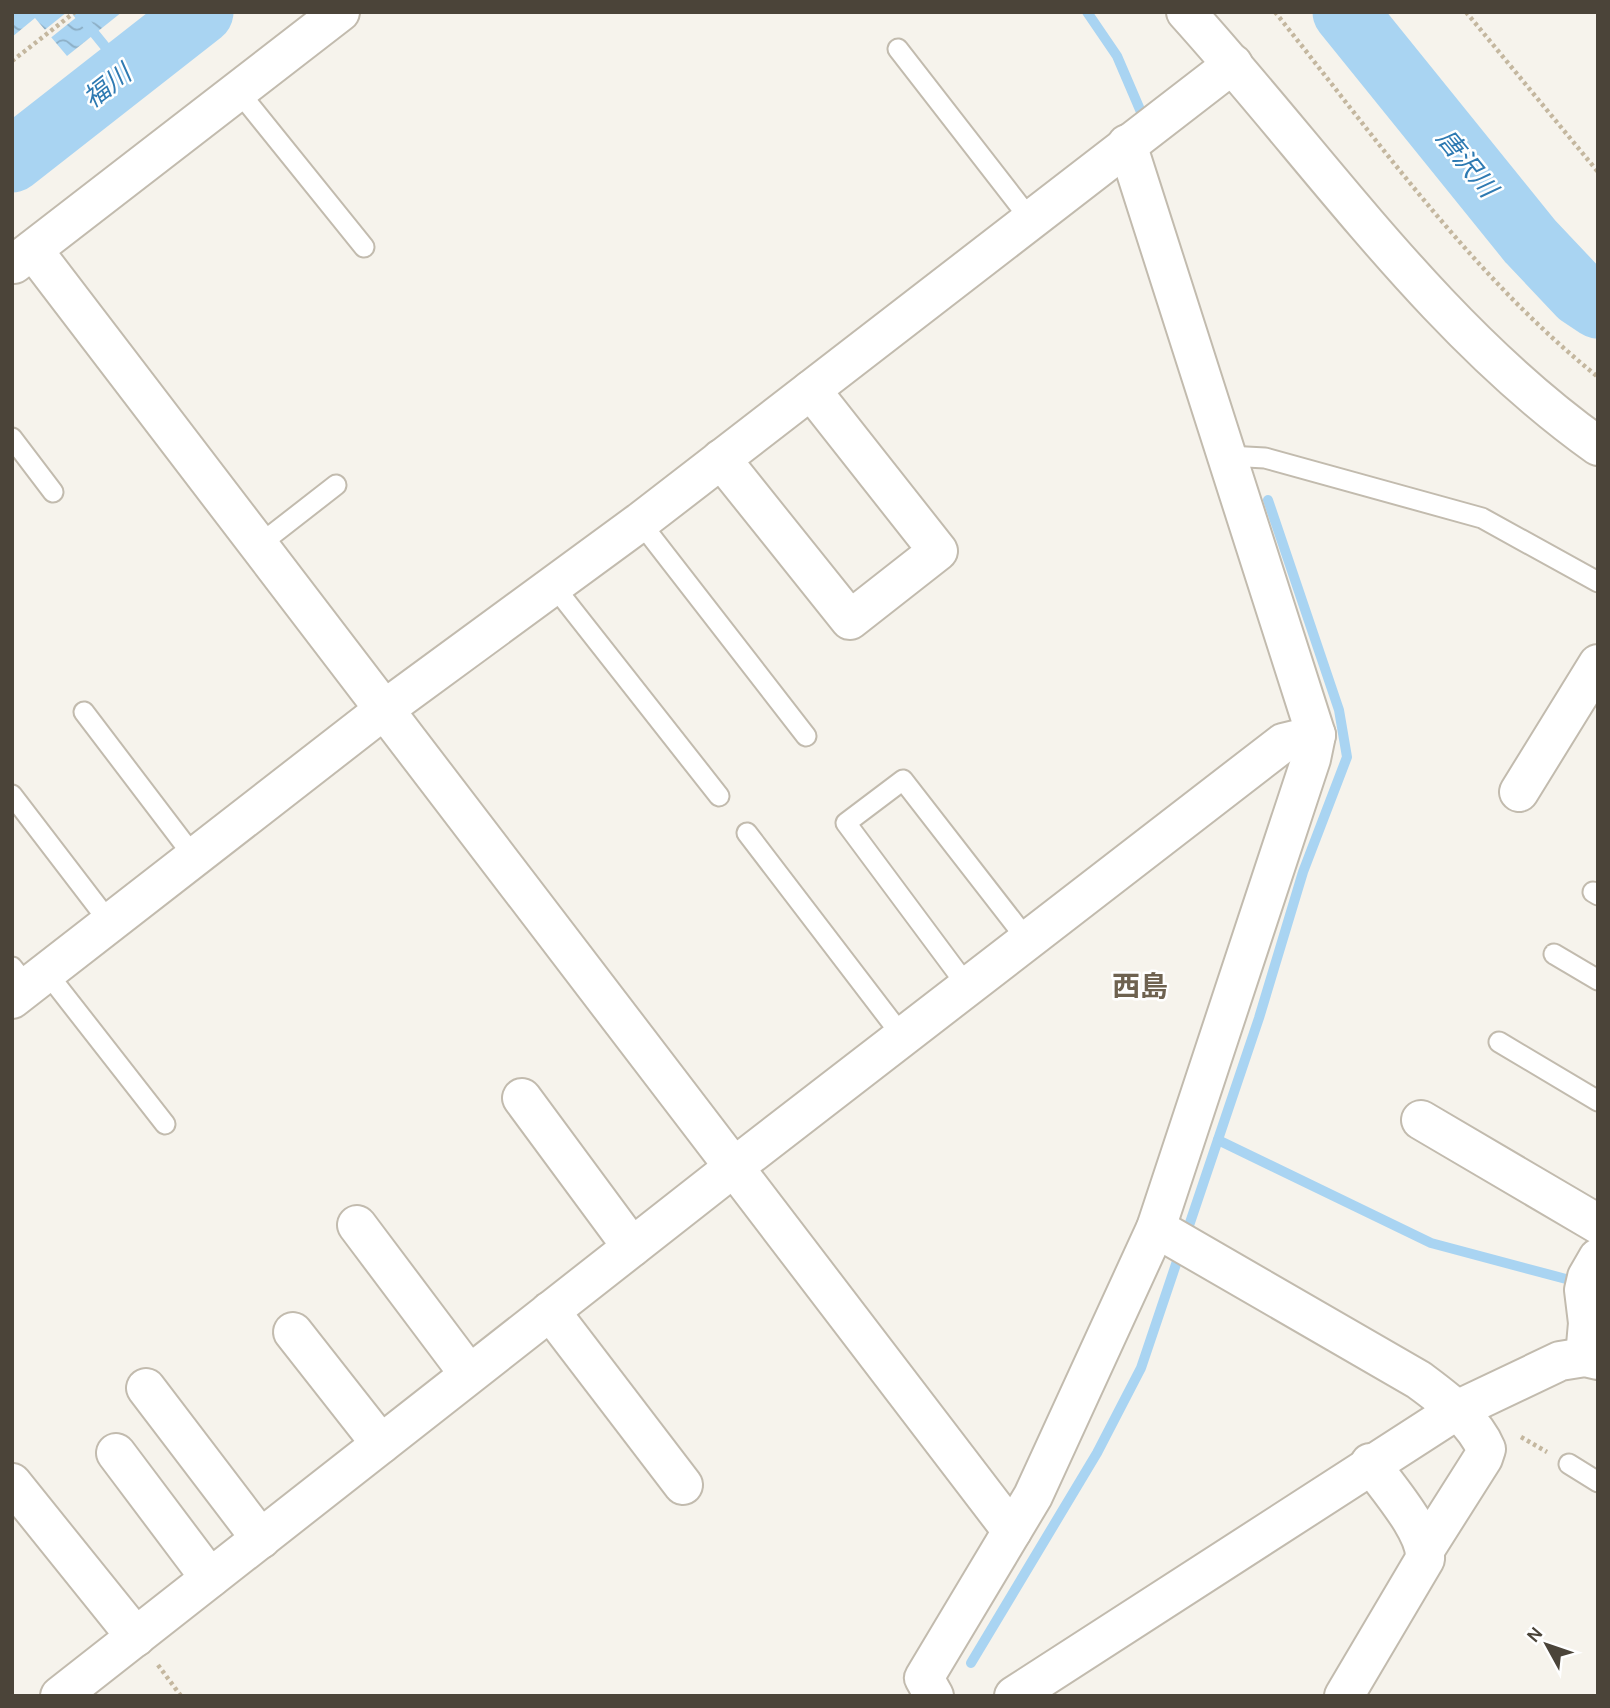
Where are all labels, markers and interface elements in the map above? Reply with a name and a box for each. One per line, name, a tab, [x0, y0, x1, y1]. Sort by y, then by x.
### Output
water label: 福川	[77, 56, 140, 115]
water label: 唐沢川	[1430, 123, 1505, 206]
district label: 西島	[1112, 970, 1168, 1003]
north arrow	[1512, 1610, 1582, 1680]
text: N	[1522, 1622, 1548, 1647]

